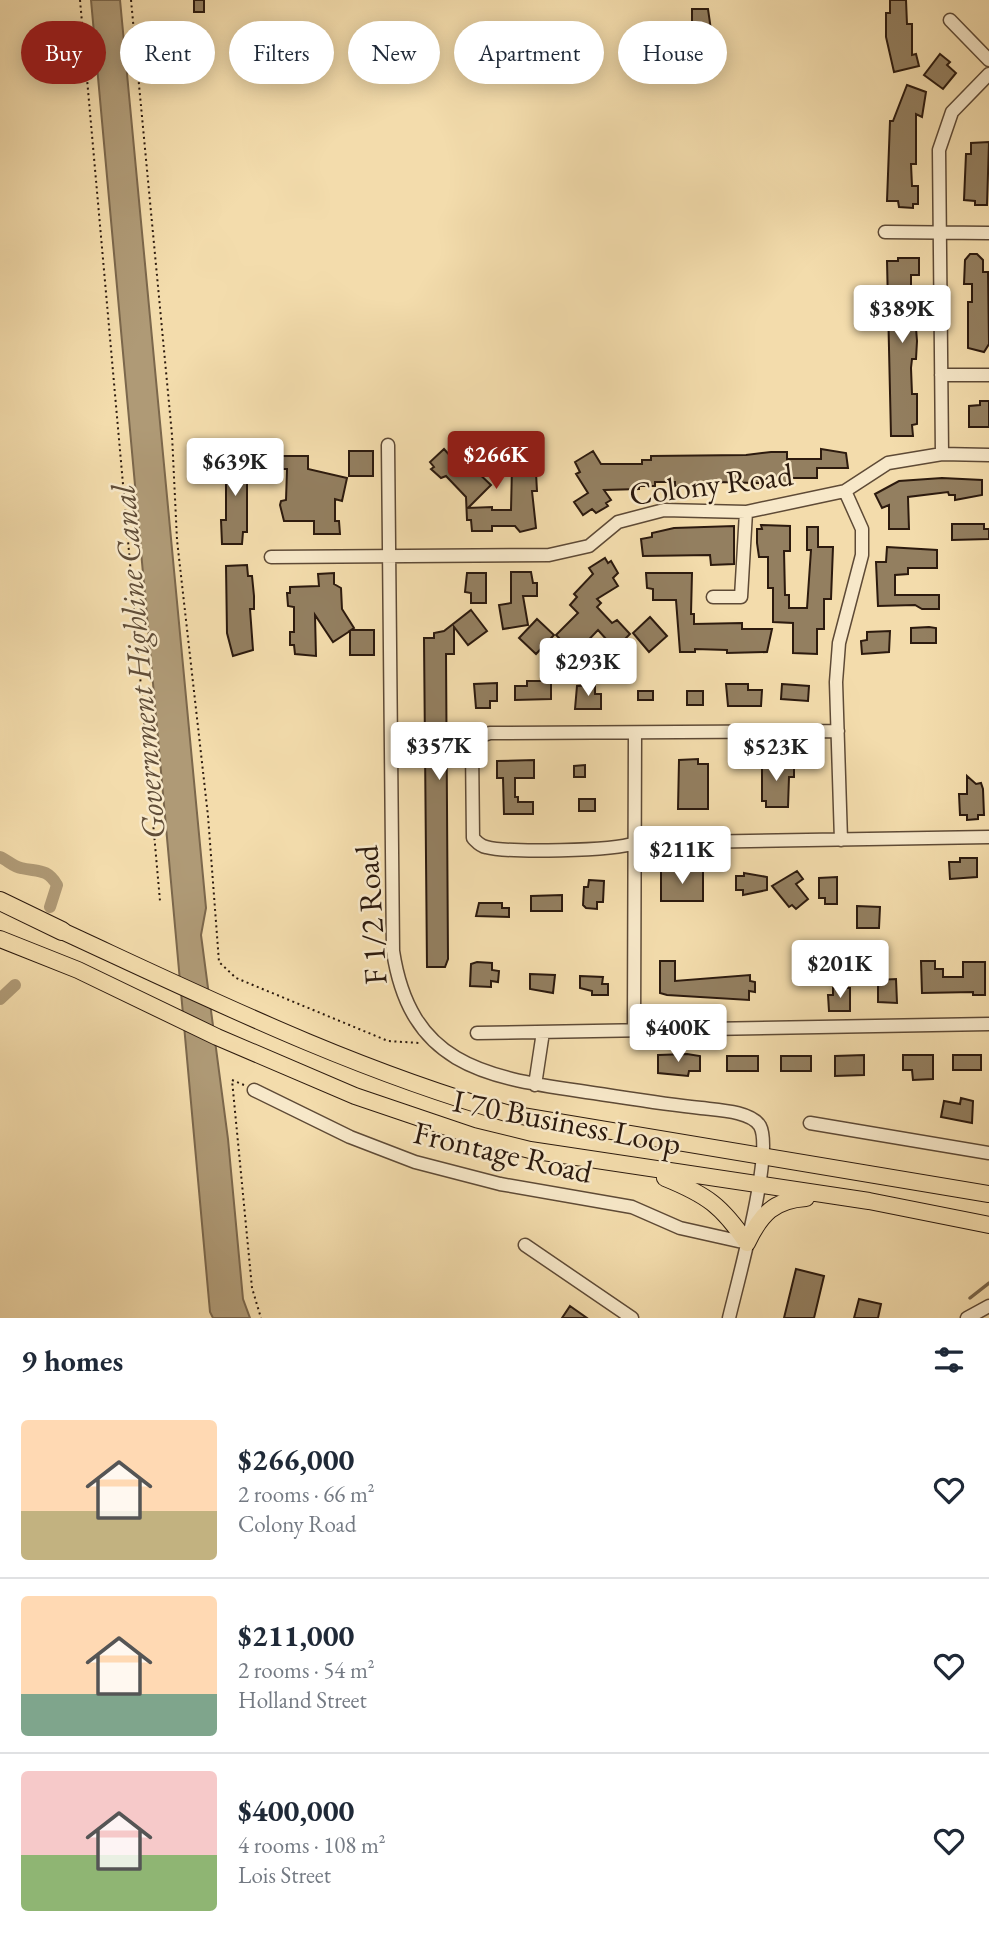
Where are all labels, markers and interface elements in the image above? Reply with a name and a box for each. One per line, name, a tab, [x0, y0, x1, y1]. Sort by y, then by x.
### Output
chip: Buy	[21, 21, 106, 84]
chip: Rent	[120, 21, 215, 84]
chip: Filters	[229, 21, 334, 84]
chip: New	[348, 21, 440, 84]
chip: Apartment	[454, 21, 604, 84]
chip: House	[618, 21, 727, 84]
pin: $389K	[853, 286, 951, 345]
text: $389K	[870, 293, 934, 323]
pin: $266K	[447, 432, 545, 491]
pin: $639K	[186, 438, 284, 498]
text: $266K	[464, 439, 528, 469]
text: $639K	[203, 446, 267, 476]
street label: Colony Road	[627, 453, 796, 515]
water label: Government Highline Canal	[101, 481, 175, 841]
pin: $293K	[539, 638, 637, 698]
text: $293K	[556, 646, 620, 676]
pin: $357K	[390, 722, 488, 782]
pin: $523K	[727, 724, 825, 783]
text: $357K	[407, 730, 471, 760]
text: $523K	[744, 731, 808, 761]
pin: $211K	[633, 826, 731, 886]
text: $211K	[650, 834, 714, 864]
street label: F 1/2 Road	[345, 843, 397, 986]
pin: $201K	[791, 940, 889, 1000]
text: $201K	[808, 948, 872, 978]
pin: $400K	[629, 1004, 727, 1064]
text: $400K	[646, 1012, 710, 1042]
street label: I 70 Business Loop	[449, 1079, 685, 1165]
street label: Frontage Road	[409, 1111, 597, 1193]
text: 9 homes	[21, 1341, 123, 1380]
icon: filters	[930, 1341, 968, 1379]
text: $266,000	[238, 1440, 354, 1479]
icon: home	[77, 1448, 161, 1532]
icon: heart	[930, 1471, 968, 1509]
text: 2 rooms · 66 m²	[238, 1479, 375, 1509]
text: Colony Road	[238, 1509, 356, 1539]
text: $211,000	[238, 1616, 354, 1655]
icon: home	[77, 1624, 161, 1708]
icon: heart	[930, 1647, 968, 1685]
text: 2 rooms · 54 m²	[238, 1655, 375, 1685]
text: Holland Street	[238, 1685, 367, 1715]
text: $400,000	[238, 1791, 354, 1830]
icon: home	[77, 1799, 161, 1883]
icon: heart	[930, 1822, 968, 1860]
text: 4 rooms · 108 m²	[238, 1830, 386, 1860]
text: Lois Street	[238, 1860, 331, 1890]

